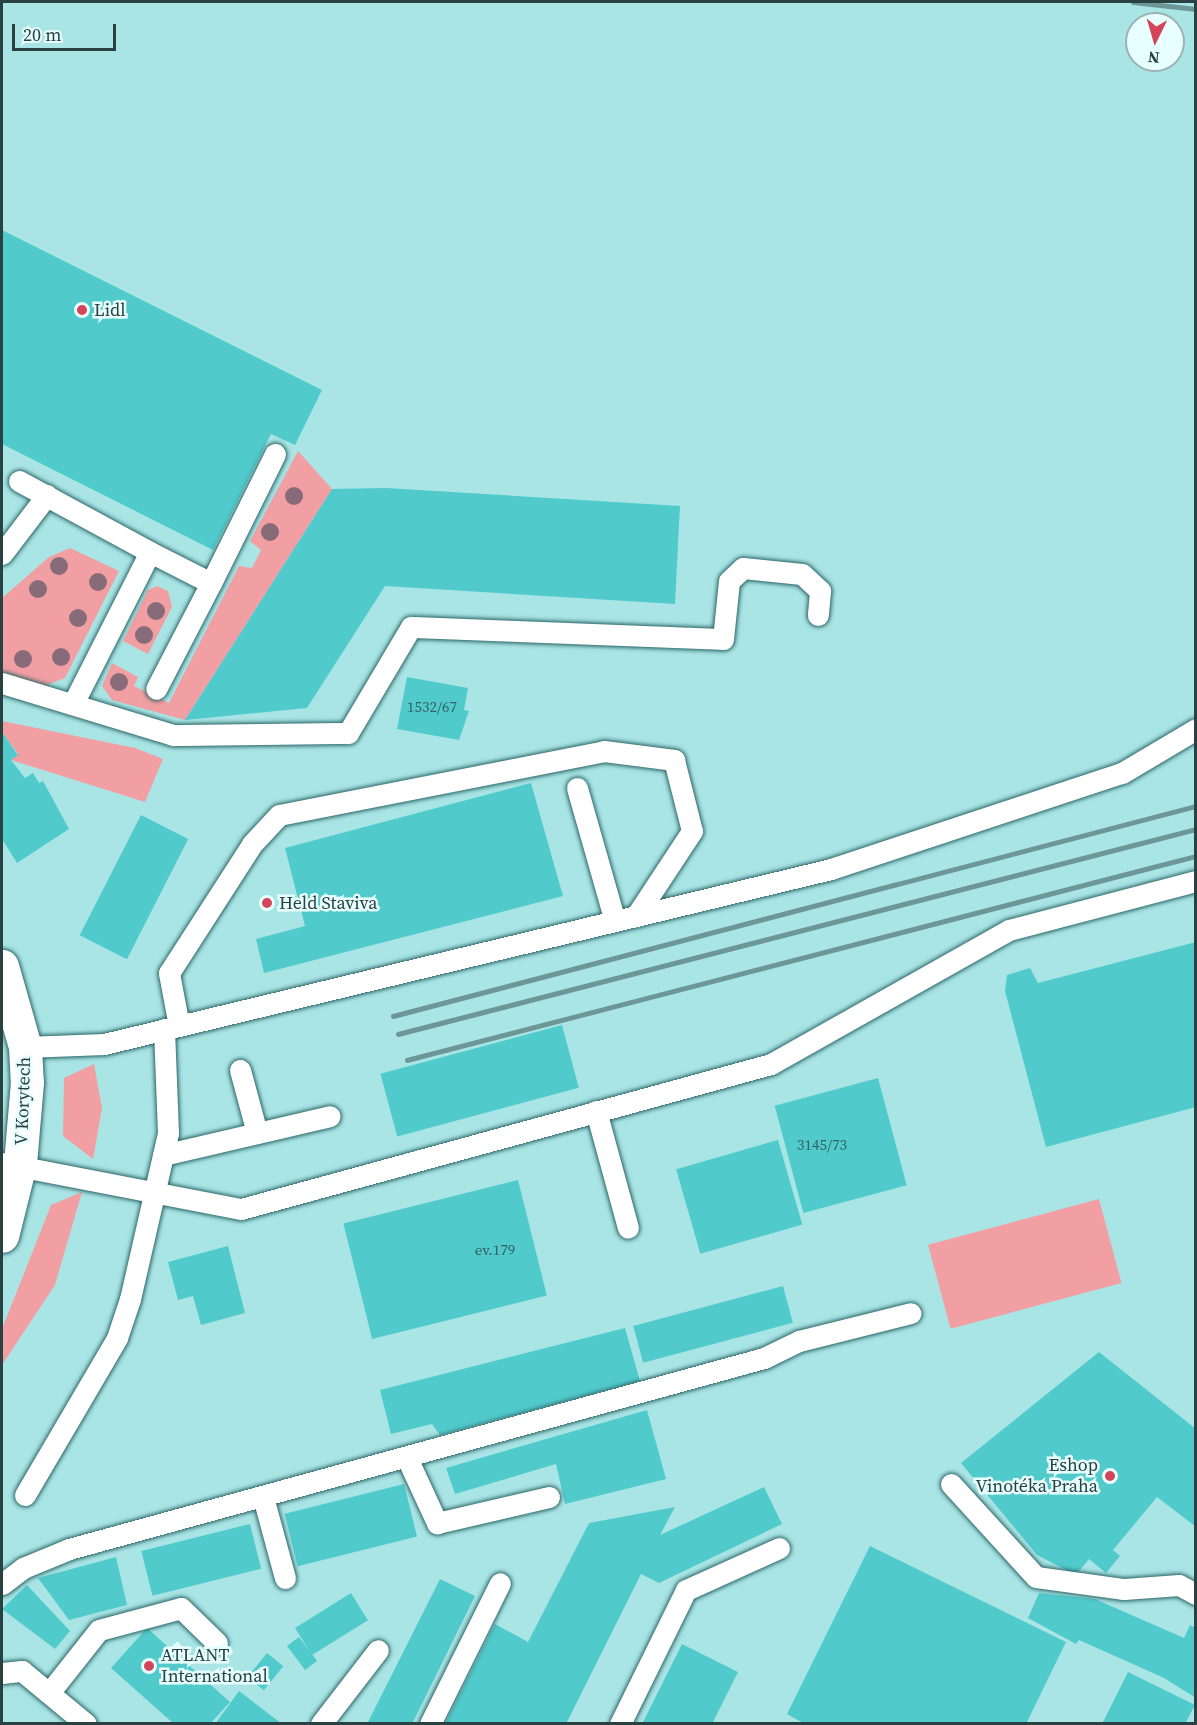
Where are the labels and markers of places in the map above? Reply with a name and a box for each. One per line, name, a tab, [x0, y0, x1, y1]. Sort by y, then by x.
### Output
place label: Lidl	[94, 299, 126, 321]
marker: Lidl	[75, 303, 89, 317]
place label: Held Staviva	[279, 892, 377, 914]
marker: Held Staviva	[260, 896, 274, 910]
place label: Eshop Vinotéka Praha	[975, 1455, 1098, 1498]
marker: Eshop Vinotéka Praha	[1103, 1469, 1117, 1483]
place label: ATLANT International	[161, 1645, 268, 1688]
marker: ATLANT International	[142, 1659, 156, 1673]

